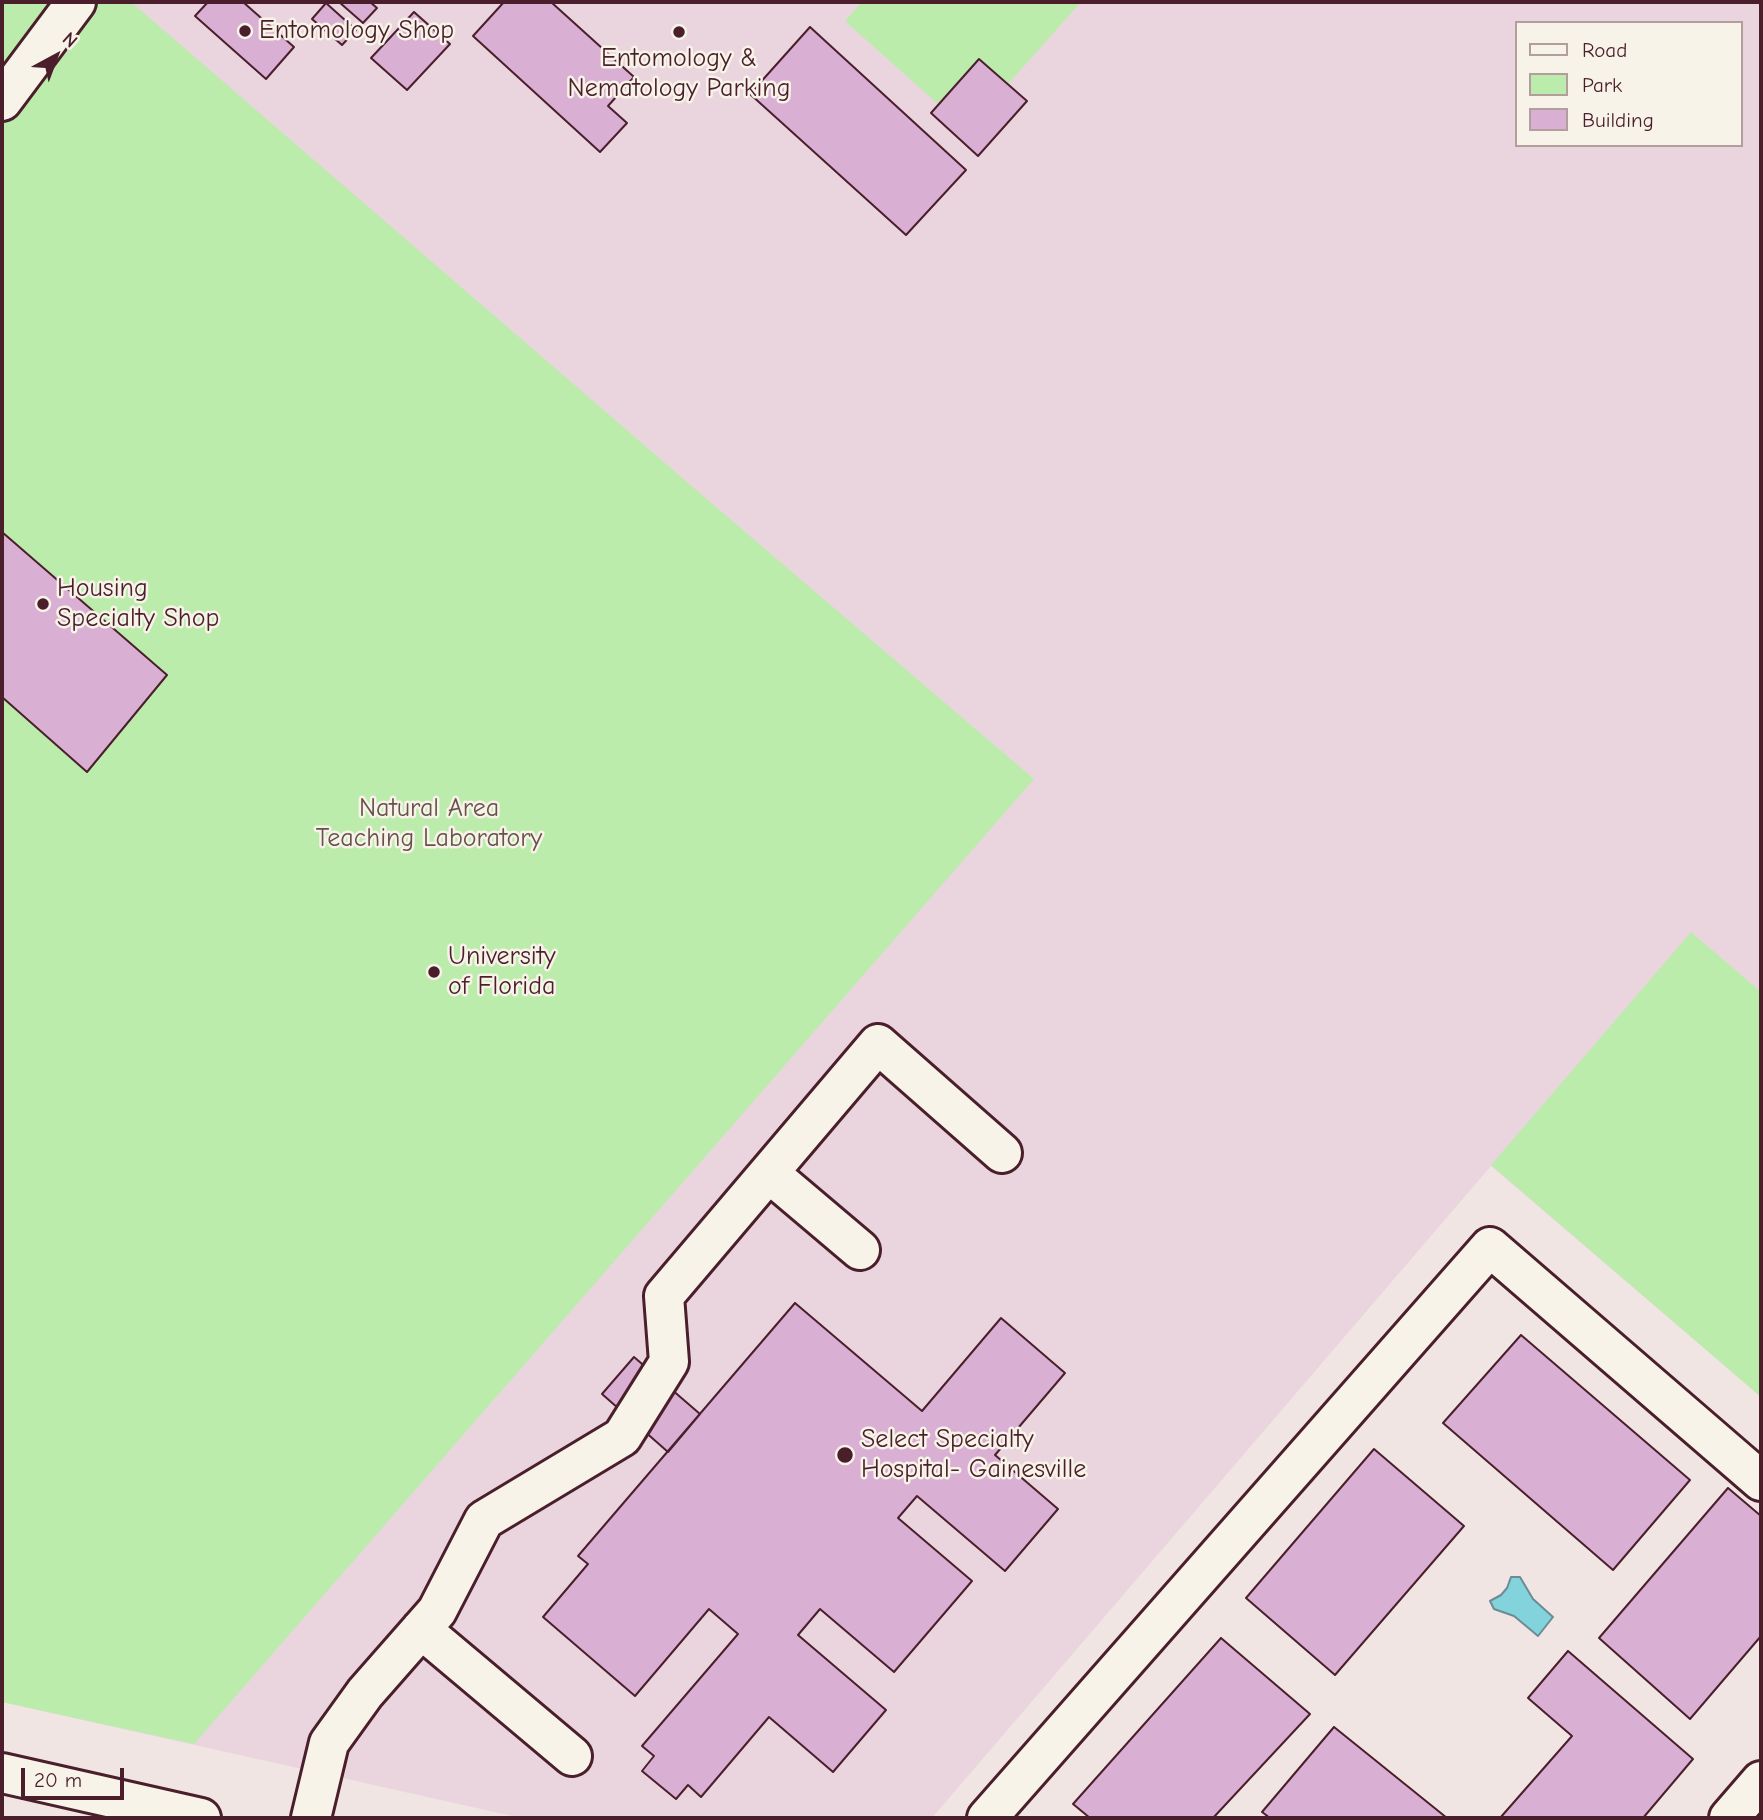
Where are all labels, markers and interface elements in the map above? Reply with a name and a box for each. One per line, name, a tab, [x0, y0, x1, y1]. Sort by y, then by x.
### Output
place label: Entomology Shop	[259, 15, 454, 47]
north arrow	[21, 21, 91, 91]
legend	[1514, 21, 1742, 147]
marker: Entomology Shop	[237, 23, 253, 39]
marker: Entomology & Nematology Parking	[671, 24, 687, 40]
text: N	[58, 28, 82, 53]
text: Road	[1582, 38, 1627, 62]
place label: Entomology & Nematology Parking	[568, 43, 790, 104]
text: Park	[1582, 73, 1622, 97]
text: Building	[1582, 108, 1654, 132]
place label: Housing Specialty Shop	[57, 573, 219, 634]
marker: Housing Specialty Shop	[35, 596, 51, 612]
park label: Natural Area Teaching Laboratory	[316, 793, 542, 854]
place label: University of Florida	[448, 941, 556, 1002]
marker: University of Florida	[426, 964, 442, 980]
place label: Select Specialty Hospital- Gainesville	[861, 1424, 1086, 1486]
marker: Select Specialty Hospital- Gainesville	[835, 1445, 855, 1465]
scale bar	[24, 1754, 128, 1798]
text: 20 m	[34, 1768, 82, 1792]

